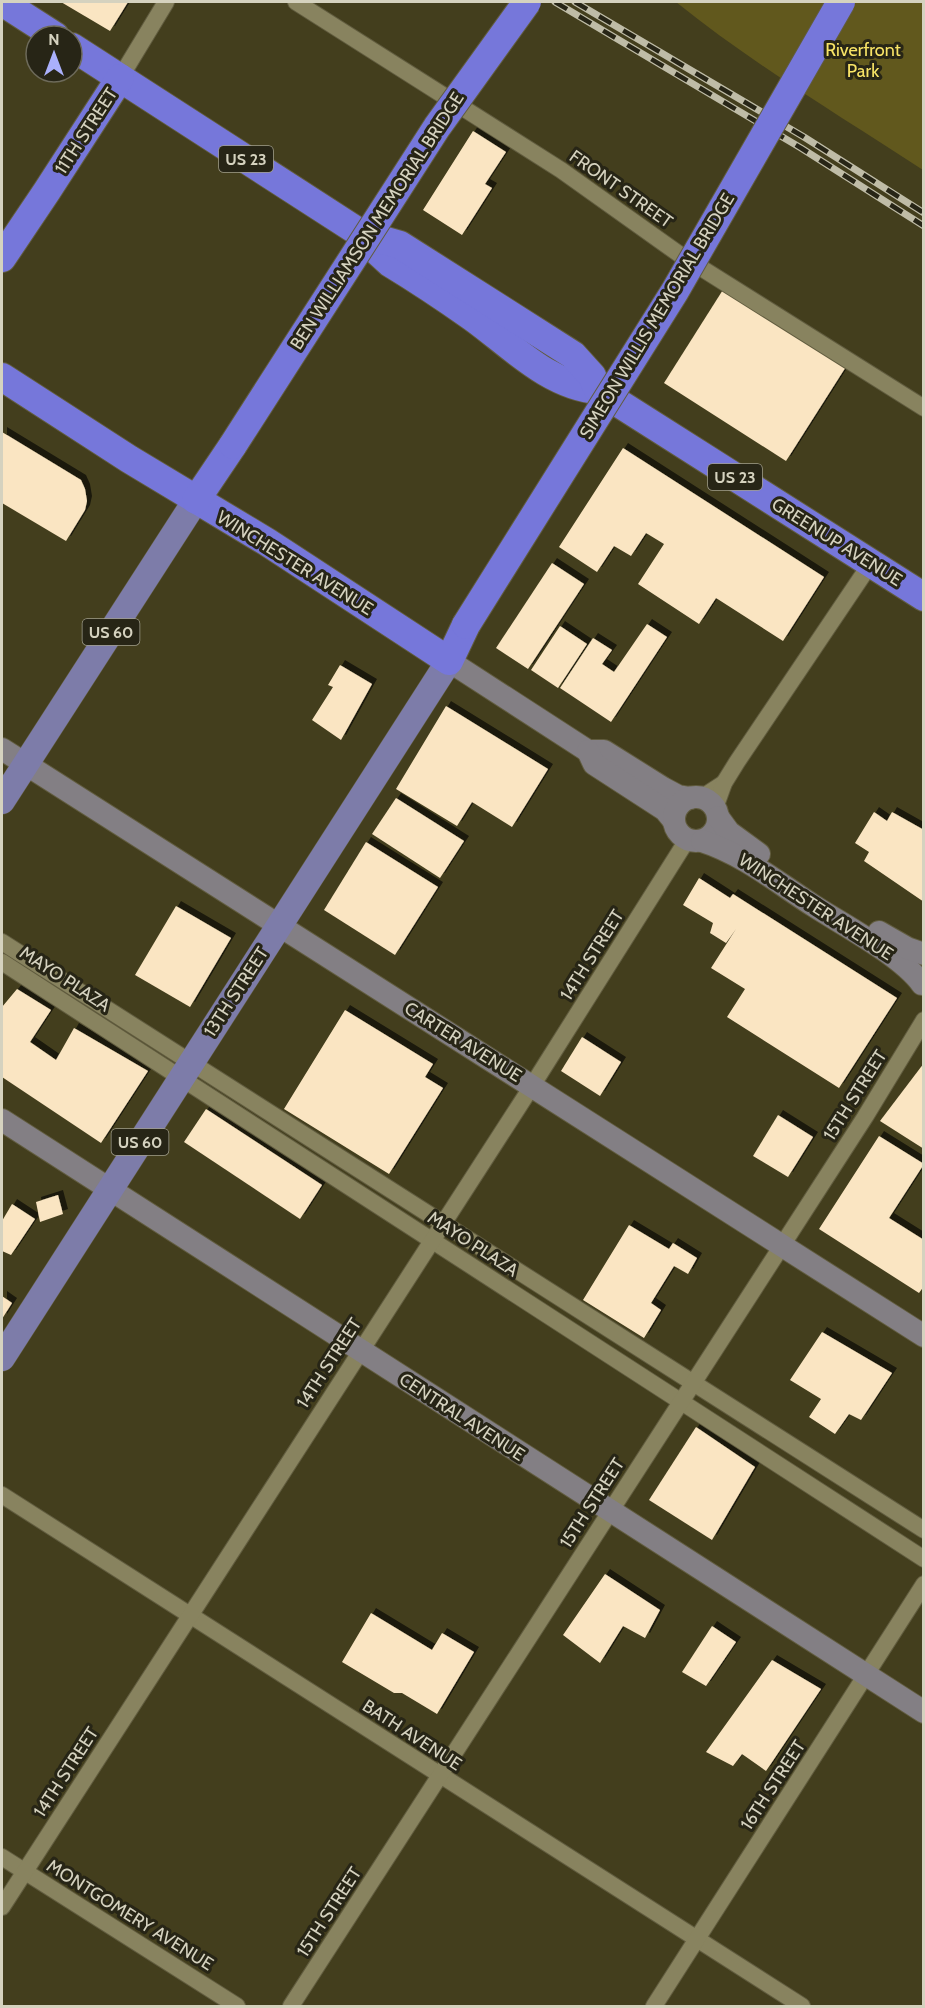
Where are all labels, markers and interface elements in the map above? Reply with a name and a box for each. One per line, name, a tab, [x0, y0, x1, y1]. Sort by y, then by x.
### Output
north arrow	[24, 24, 84, 84]
text: N	[48, 30, 60, 49]
park label: Riverfront Park	[825, 39, 901, 82]
street label: 11TH STREET	[50, 83, 122, 178]
street label: BEN WILLIAMSON MEMORIAL BRIDGE	[285, 88, 469, 354]
street label: FRONT STREET	[565, 145, 677, 233]
road number: US 23	[219, 146, 273, 172]
street label: SIMEON WILLIS MEMORIAL BRIDGE	[575, 189, 739, 443]
road number: US 23	[708, 464, 762, 490]
street label: GREENUP AVENUE	[768, 493, 906, 591]
street label: WINCHESTER AVENUE	[213, 506, 377, 620]
road number: US 60	[82, 619, 140, 645]
street label: WINCHESTER AVENUE	[735, 849, 897, 965]
street label: 14TH STREET	[555, 905, 629, 1004]
street label: MAYO PLAZA	[16, 942, 114, 1016]
street label: 13TH STREET	[199, 943, 273, 1041]
street label: CARTER AVENUE	[400, 997, 526, 1087]
street label: 15TH STREET	[819, 1045, 892, 1144]
road number: US 60	[112, 1129, 168, 1155]
street label: MAYO PLAZA	[424, 1207, 522, 1281]
street label: 14TH STREET	[292, 1314, 366, 1412]
street label: CENTRAL AVENUE	[395, 1368, 529, 1466]
street label: 15TH STREET	[555, 1454, 629, 1552]
street label: BATH AVENUE	[358, 1695, 466, 1775]
street label: 14TH STREET	[29, 1723, 103, 1821]
street label: 16TH STREET	[736, 1736, 810, 1834]
street label: MONTGOMERY AVENUE	[43, 1855, 217, 1975]
street label: 15TH STREET	[292, 1863, 366, 1961]

